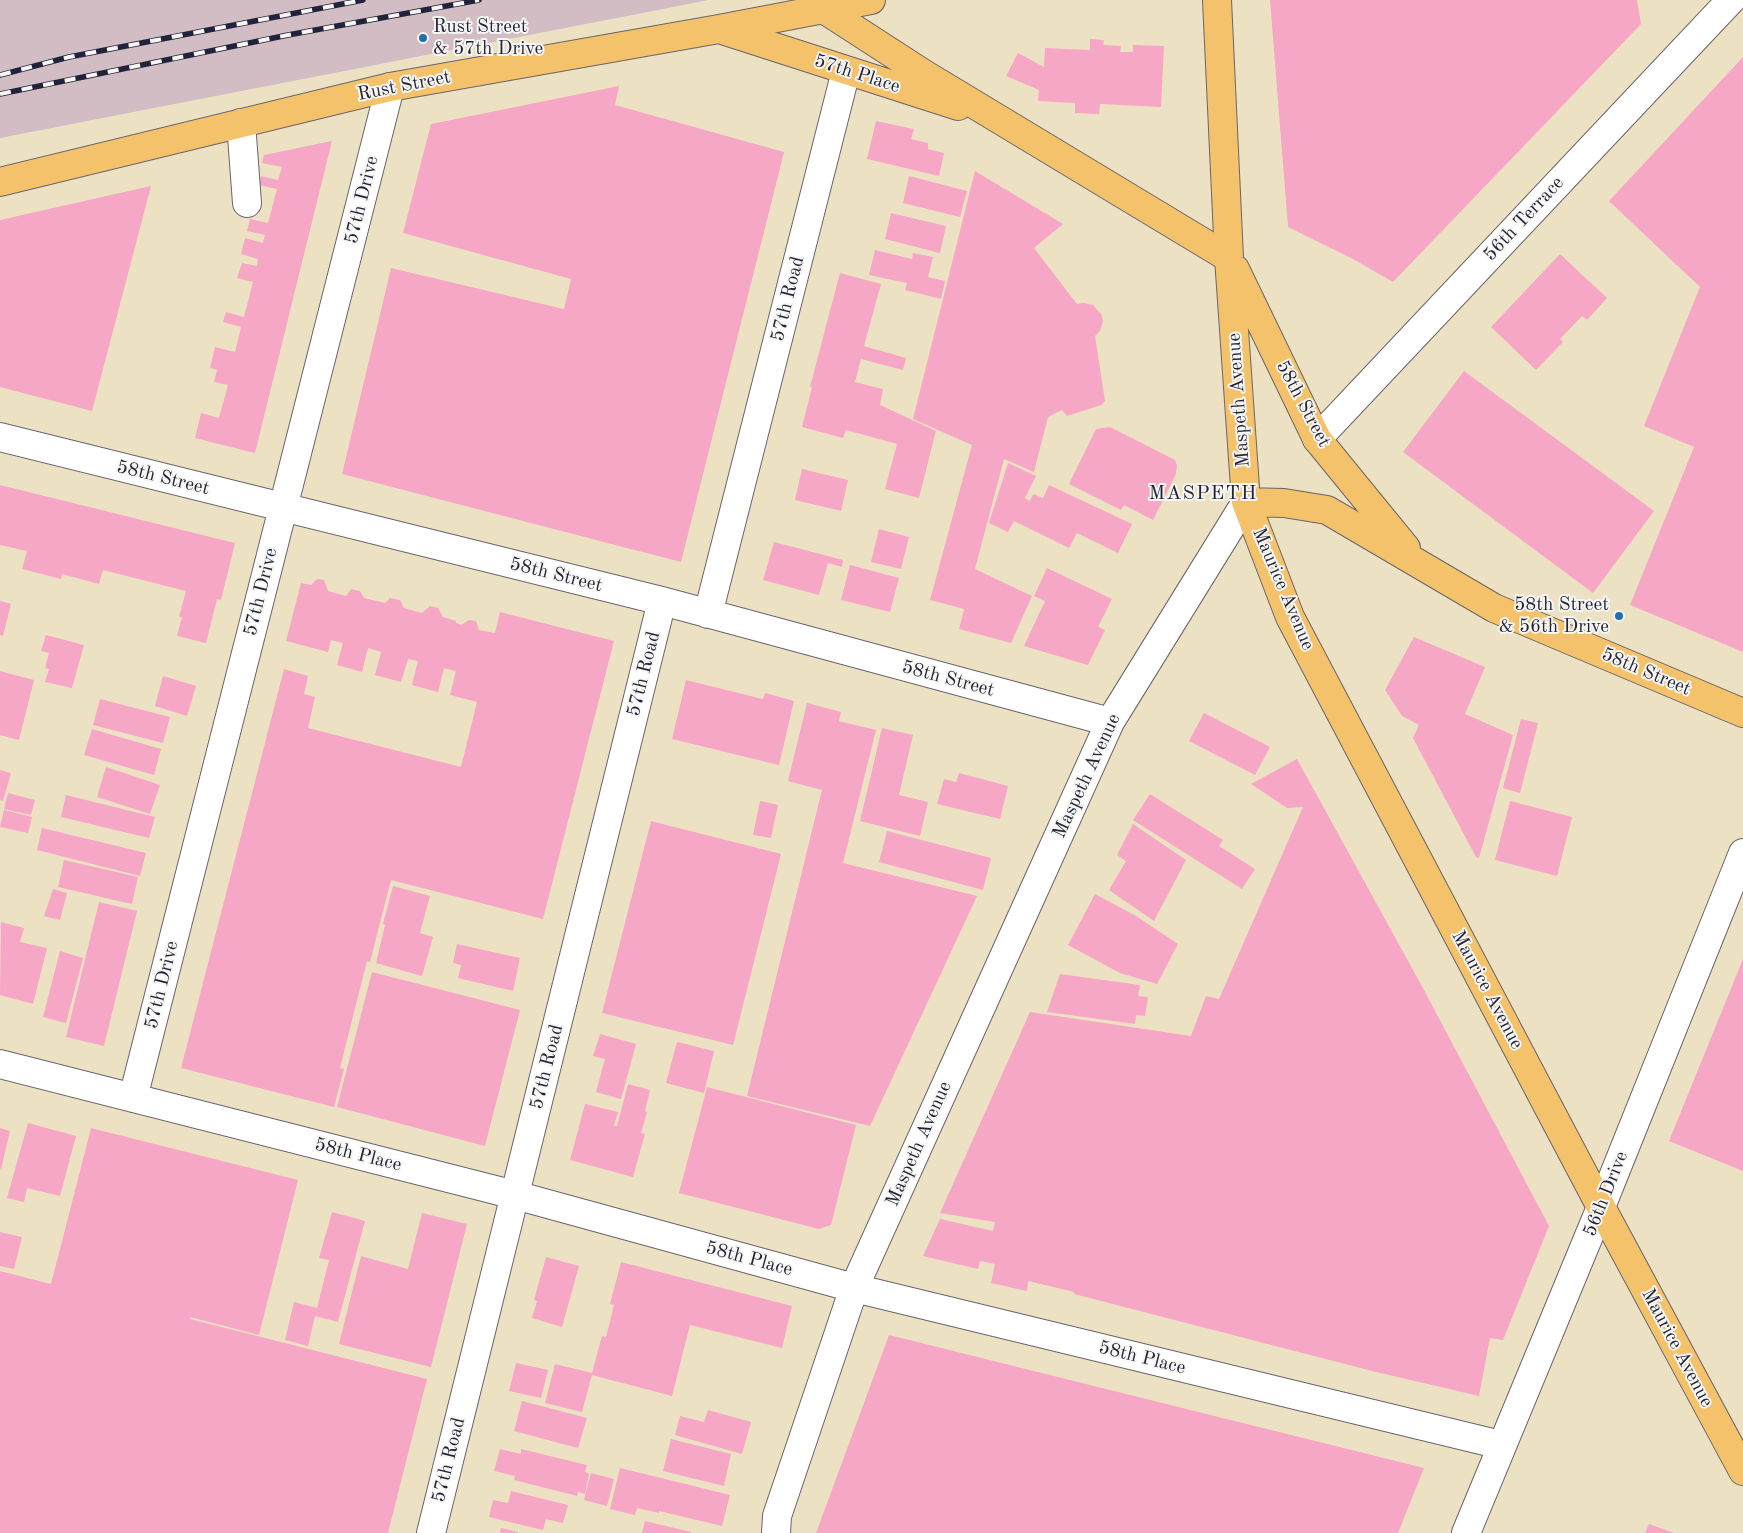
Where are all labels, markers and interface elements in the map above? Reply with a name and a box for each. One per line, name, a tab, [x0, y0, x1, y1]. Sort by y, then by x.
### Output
place label: Rust Street & 57th Drive	[433, 16, 543, 60]
marker: Rust Street & 57th Drive	[417, 32, 429, 44]
street label: 57th Place	[811, 49, 903, 99]
street label: Rust Street	[356, 66, 452, 106]
street label: 57th Drive	[340, 154, 384, 246]
street label: 56th Terrace	[1479, 172, 1569, 266]
street label: 57th Road	[766, 254, 810, 344]
street label: Maspeth Avenue	[1223, 332, 1255, 468]
street label: 58th Street	[1271, 357, 1335, 451]
street label: 58th Street	[114, 455, 212, 501]
district label: MASPETH	[1148, 482, 1258, 506]
street label: Maurice Avenue	[1247, 524, 1319, 654]
street label: 57th Drive	[239, 546, 283, 638]
street label: 58th Street	[507, 552, 605, 598]
place label: 58th Street & 56th Drive	[1499, 594, 1609, 638]
marker: 58th Street & 56th Drive	[1613, 610, 1625, 622]
street label: 57th Road	[622, 629, 666, 719]
street label: 58th Street	[1598, 643, 1694, 701]
street label: 58th Street	[899, 656, 997, 702]
street label: Maspeth Avenue	[1048, 710, 1126, 842]
street label: Maurice Avenue	[1446, 927, 1528, 1053]
street label: 57th Drive	[140, 939, 184, 1031]
street label: 57th Road	[525, 1022, 569, 1112]
street label: Maspeth Avenue	[881, 1078, 957, 1210]
street label: 58th Place	[312, 1133, 404, 1177]
street label: 56th Drive	[1579, 1148, 1633, 1240]
street label: 58th Place	[703, 1236, 795, 1282]
street label: Maurice Avenue	[1636, 1285, 1718, 1411]
street label: 58th Place	[1096, 1336, 1188, 1380]
street label: 57th Road	[427, 1415, 471, 1505]

